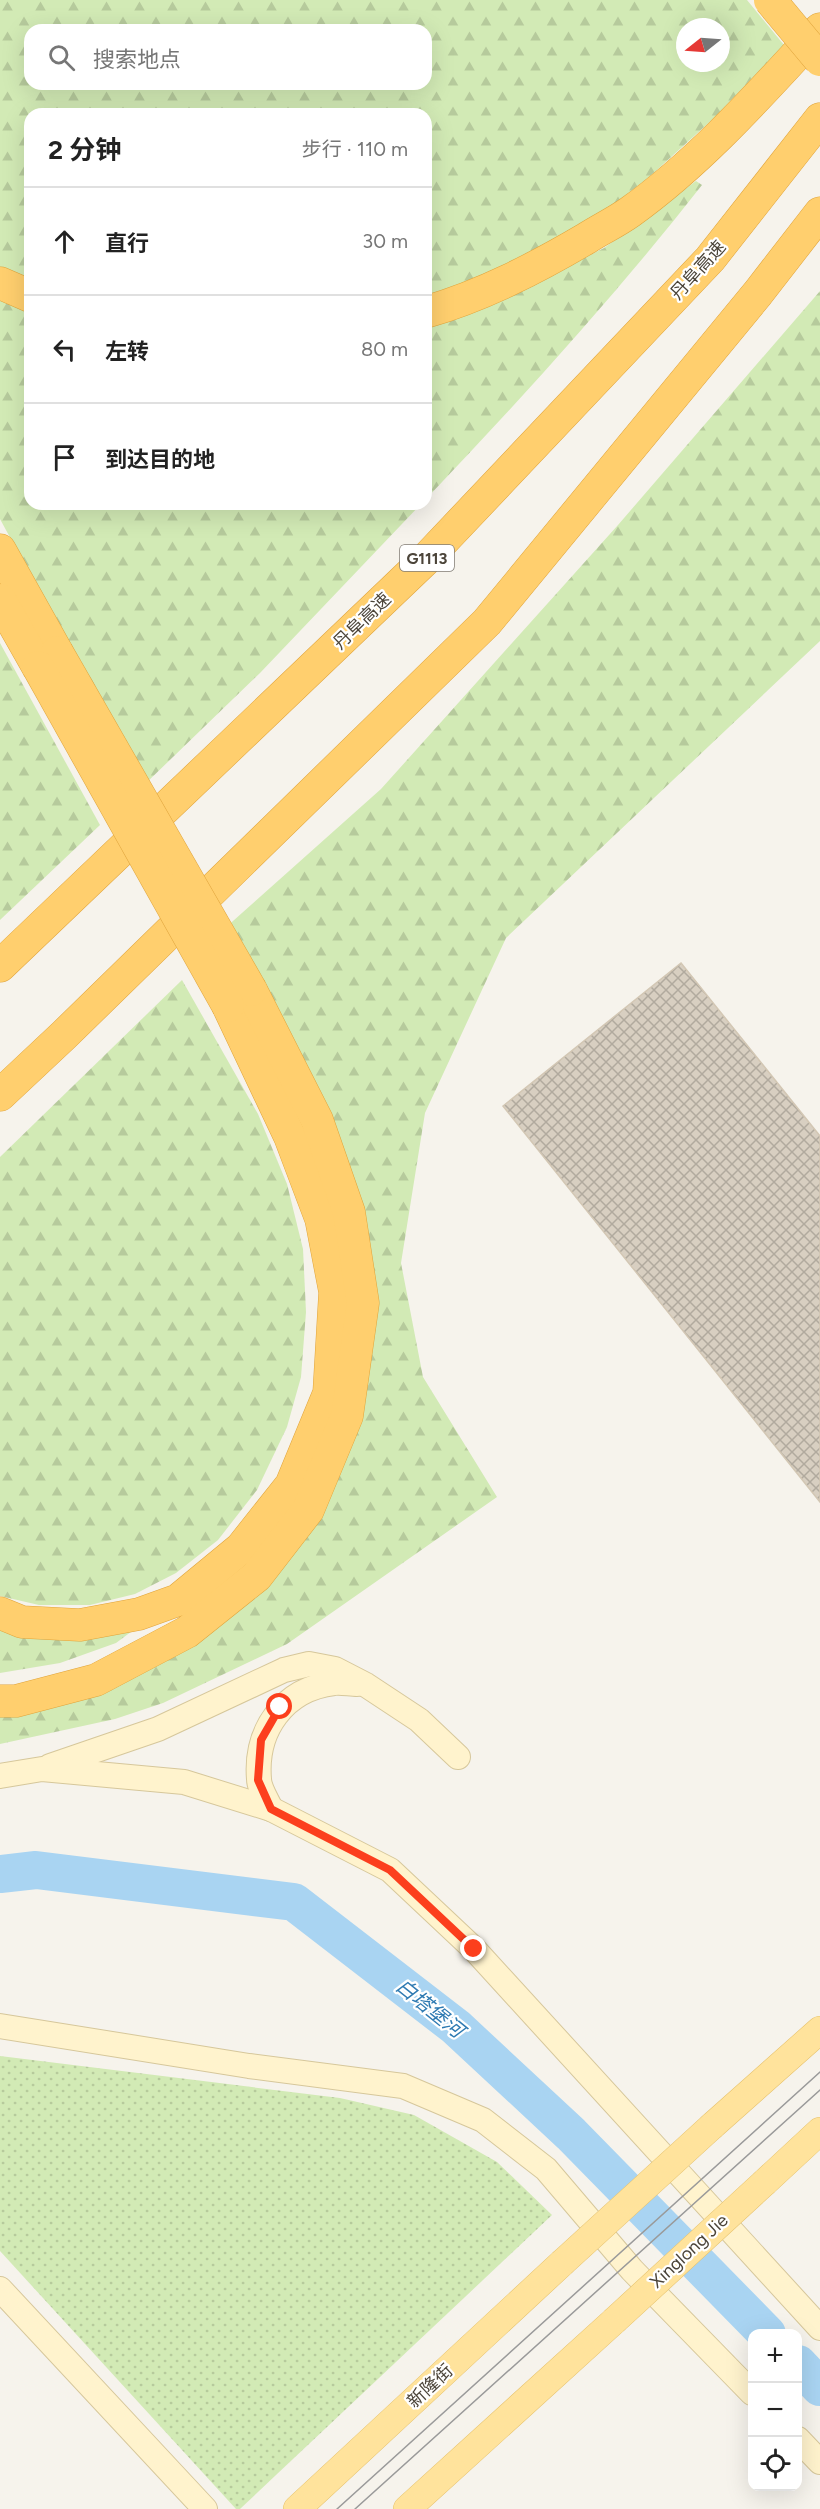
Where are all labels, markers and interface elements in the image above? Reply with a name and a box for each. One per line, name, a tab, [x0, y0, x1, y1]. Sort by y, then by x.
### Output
north arrow	[676, 18, 730, 72]
search box	[24, 24, 432, 90]
icon: search	[45, 41, 78, 74]
text: 搜索地点	[93, 46, 181, 73]
text: 2 分钟	[48, 134, 121, 166]
text: 步行 · 110 m	[302, 137, 408, 161]
icon: ahead	[48, 225, 81, 258]
text: 30 m	[362, 229, 408, 253]
text: 直行	[105, 230, 149, 257]
street label: 丹阜高速	[666, 236, 730, 304]
icon: left	[48, 333, 81, 366]
text: 80 m	[361, 337, 408, 361]
text: 左转	[105, 338, 149, 365]
icon: arrive	[48, 441, 81, 474]
text: 到达目的地	[105, 446, 215, 473]
road number: G1113	[400, 545, 454, 571]
street label: 丹阜高速	[328, 588, 396, 654]
route start	[266, 1693, 292, 1719]
route end	[460, 1935, 486, 1961]
water label: 白塔堡河	[391, 1974, 472, 2045]
street label: Xinglong Jie	[645, 2209, 733, 2293]
map controls	[748, 2329, 802, 2491]
button: +	[748, 2329, 802, 2383]
street label: 新隆街	[403, 2360, 457, 2412]
button: −	[748, 2383, 802, 2437]
button: locate	[748, 2437, 802, 2491]

